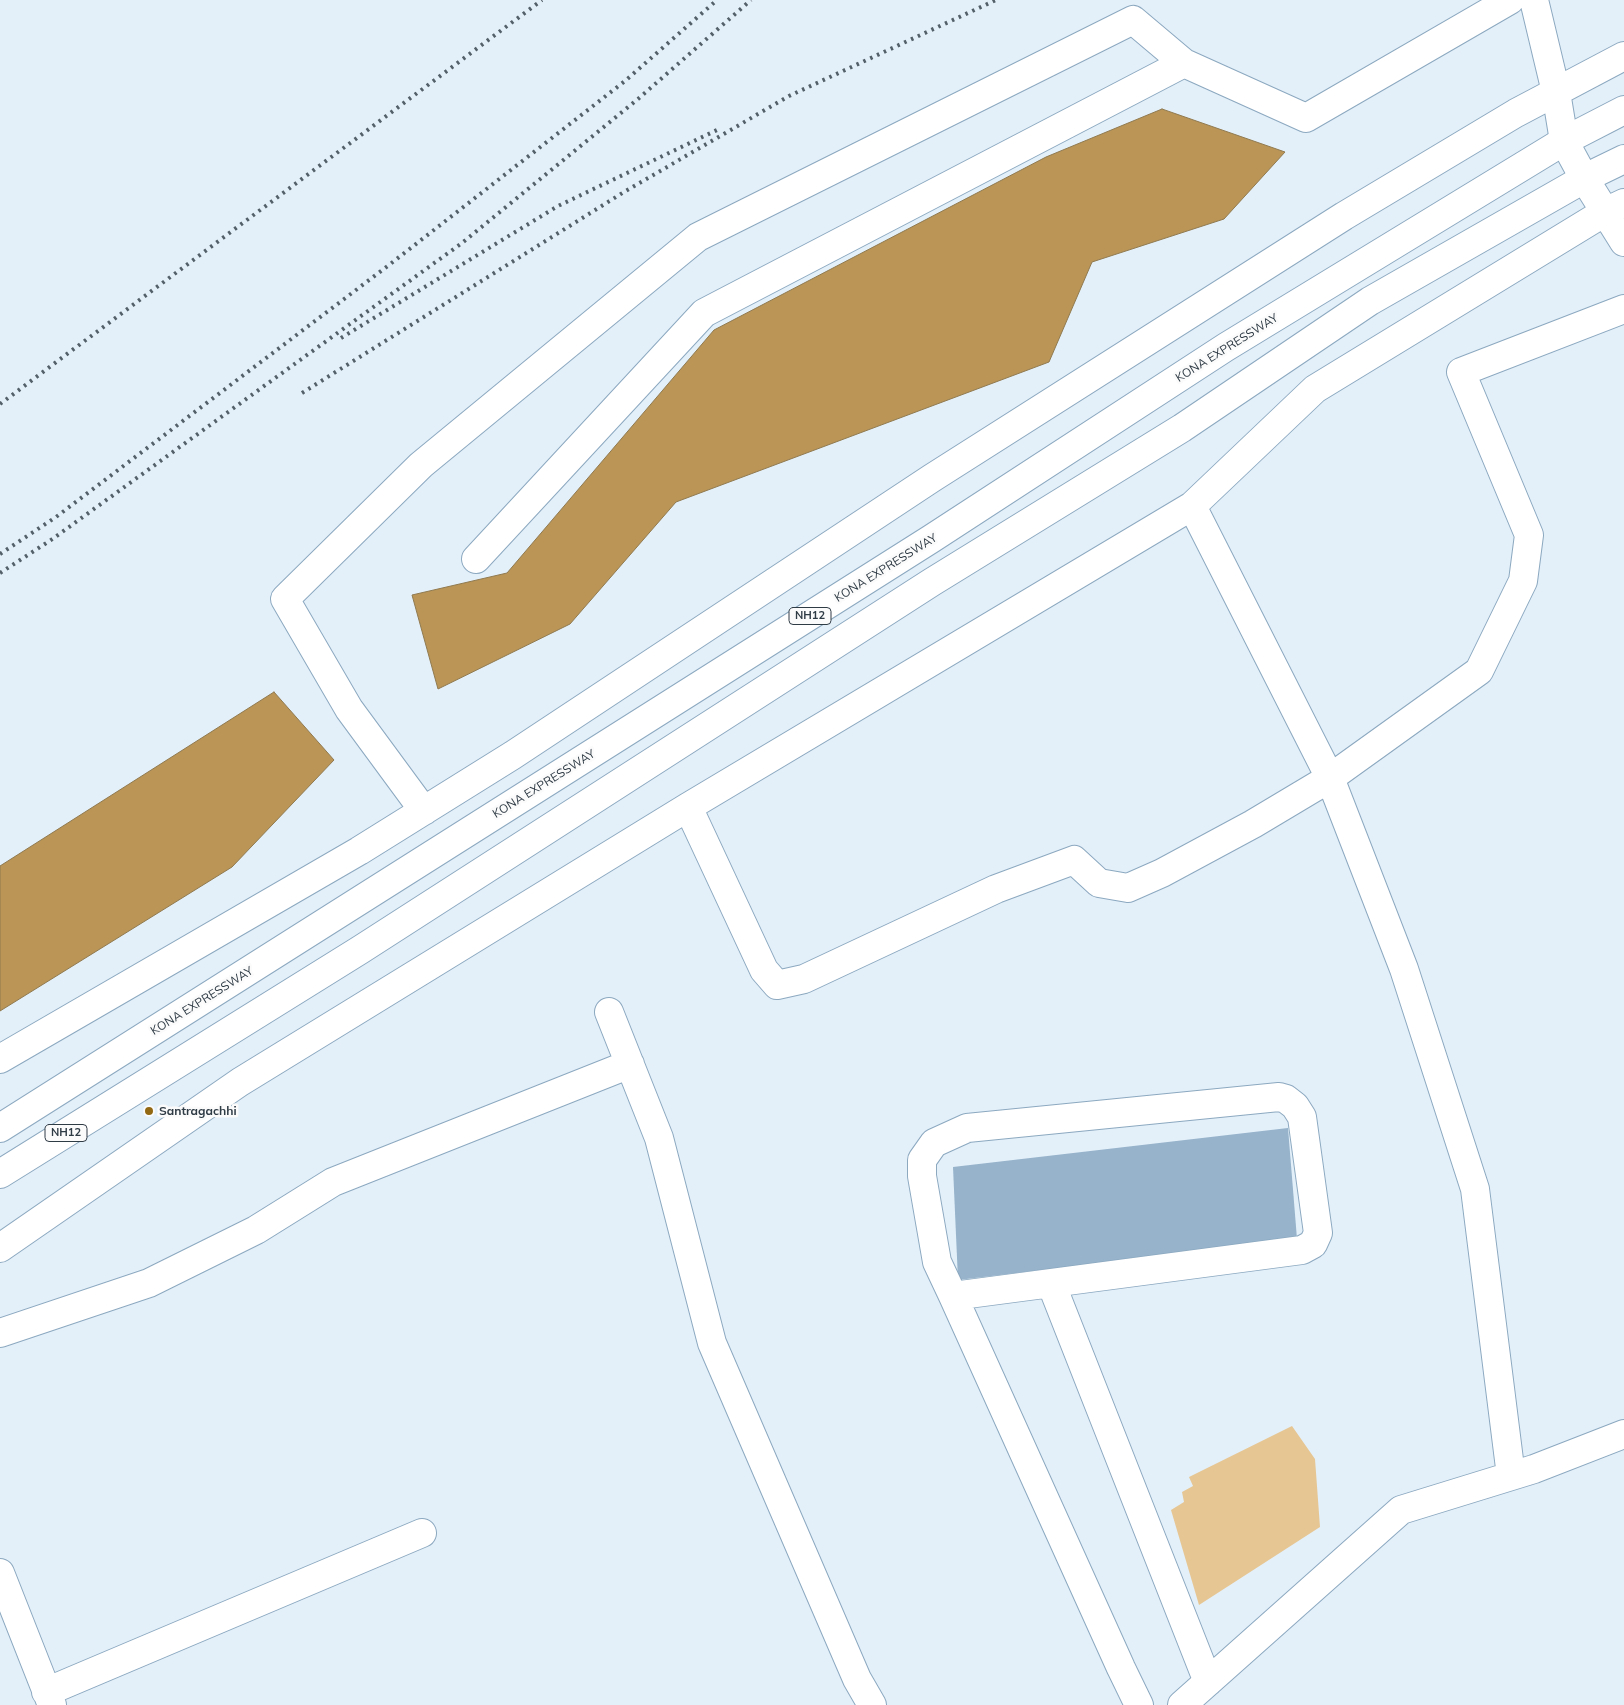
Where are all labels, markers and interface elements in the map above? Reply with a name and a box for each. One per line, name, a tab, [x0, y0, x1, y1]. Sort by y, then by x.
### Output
street label: KONA EXPRESSWAY	[1173, 311, 1281, 385]
street label: KONA EXPRESSWAY	[832, 531, 940, 605]
road number: NH12	[789, 608, 831, 624]
street label: KONA EXPRESSWAY	[490, 747, 598, 821]
street label: KONA EXPRESSWAY	[148, 964, 256, 1038]
place label: Santragachhi	[159, 1104, 237, 1118]
marker: Santragachhi	[143, 1105, 155, 1117]
road number: NH12	[45, 1124, 87, 1142]

